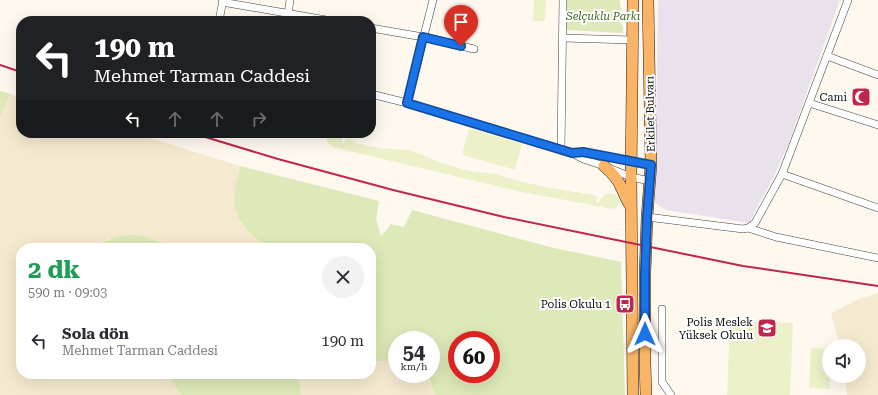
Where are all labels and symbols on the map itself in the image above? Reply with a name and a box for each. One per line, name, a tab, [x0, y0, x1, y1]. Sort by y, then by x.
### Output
pin	[444, 5, 478, 46]
park label: Selçuklu Parkı	[565, 10, 641, 23]
street label: Erkilet Bulvarı	[643, 75, 658, 152]
mosque icon: Cami	[850, 86, 872, 108]
place label: Cami	[820, 91, 847, 104]
bus stop icon: Polis Okulu 1	[614, 293, 636, 315]
place label: Polis Okulu 1	[541, 298, 611, 311]
position arrow	[624, 313, 666, 355]
place label: Polis Meslek Yüksek Okulu	[679, 316, 753, 342]
school or university icon: Polis Meslek Yüksek Okulu	[756, 317, 778, 339]
speed limit sign: 60	[448, 331, 500, 383]

